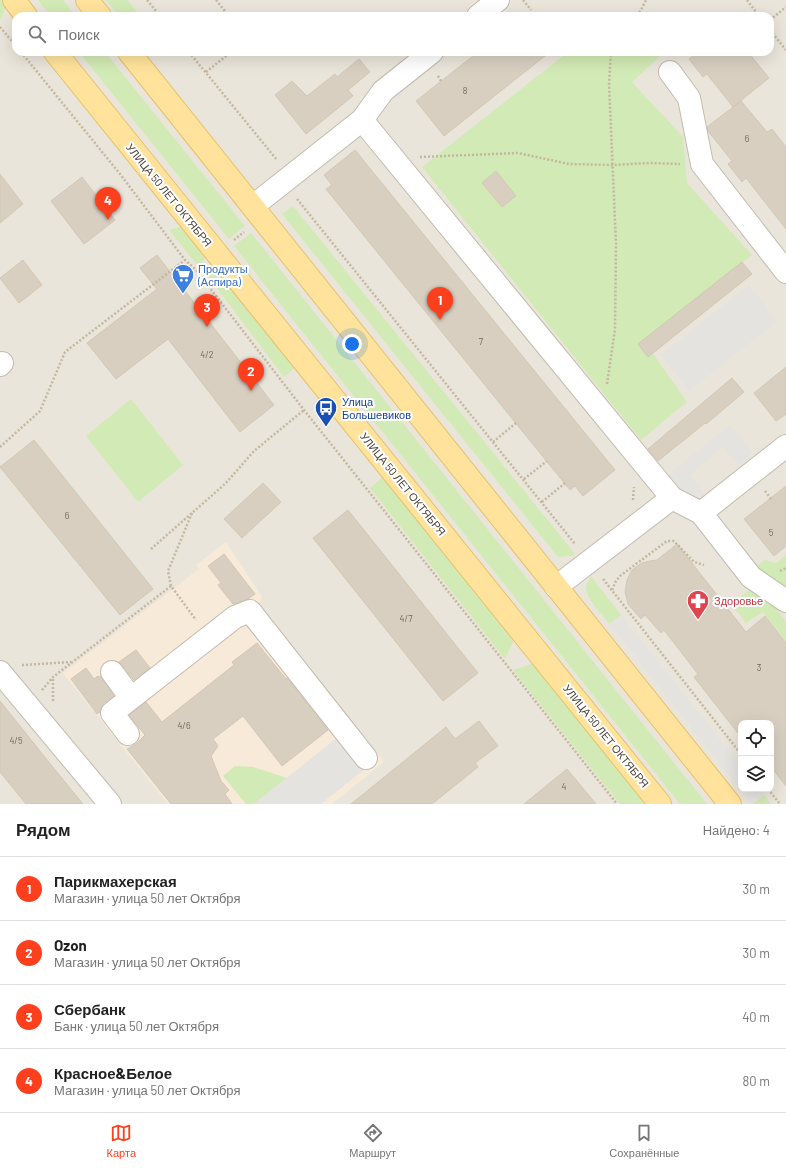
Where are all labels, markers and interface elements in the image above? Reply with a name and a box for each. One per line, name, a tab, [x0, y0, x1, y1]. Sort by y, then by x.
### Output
search box	[12, 12, 774, 56]
icon: search	[26, 23, 48, 45]
text: Поиск	[58, 25, 100, 43]
house number: 8	[463, 85, 468, 96]
house number: 6	[745, 133, 750, 144]
street label: УЛИЦА 50 ЛЕТ ОКТЯБРЯ	[124, 141, 215, 249]
pin: 4	[95, 187, 121, 220]
supermarket icon: Продукты (Аспира)	[170, 262, 196, 295]
place label: Продукты (Аспира)	[197, 262, 248, 288]
pin: 1	[427, 287, 453, 320]
pin: 3	[194, 294, 220, 327]
your location	[342, 334, 362, 354]
house number: 7	[479, 336, 484, 347]
house number: 4/2	[200, 349, 214, 360]
pin: 2	[238, 358, 264, 391]
bus stop icon: Улица Большевиков	[313, 395, 339, 428]
place label: Улица Большевиков	[342, 395, 411, 421]
street label: УЛИЦА 50 ЛЕТ ОКТЯБРЯ	[358, 430, 449, 538]
house number: 6	[65, 510, 70, 521]
house number: 5	[769, 527, 774, 538]
pharmacy icon: Здоровье	[685, 588, 711, 621]
place label: Здоровье	[714, 594, 763, 607]
house number: 4/7	[400, 613, 413, 624]
house number: 3	[757, 662, 762, 673]
street label: УЛИЦА 50 ЛЕТ ОКТЯБРЯ	[561, 682, 652, 790]
house number: 4/6	[177, 720, 191, 731]
map controls	[738, 720, 774, 792]
button: locate	[738, 720, 774, 756]
house number: 4/5	[9, 735, 23, 746]
button: layers	[738, 756, 774, 792]
house number: 4	[562, 781, 567, 792]
text: Рядом	[16, 819, 71, 839]
text: Найдено: 4	[703, 822, 770, 838]
text: Парикмахерская	[54, 872, 177, 890]
text: 1	[27, 881, 31, 897]
text: 30 m	[743, 881, 770, 897]
text: Магазин · улица 50 лет Октября	[54, 890, 241, 906]
text: Ozon	[54, 936, 87, 954]
text: 2	[25, 945, 33, 961]
text: 30 m	[743, 945, 770, 961]
text: Магазин · улица 50 лет Октября	[54, 954, 241, 970]
text: Сбербанк	[54, 1000, 126, 1018]
text: 3	[25, 1009, 33, 1025]
text: 40 m	[742, 1009, 770, 1025]
text: Банк · улица 50 лет Октября	[54, 1018, 219, 1034]
text: Красное&Белое	[54, 1064, 172, 1082]
text: 4	[25, 1073, 33, 1089]
text: 80 m	[743, 1073, 770, 1089]
text: Магазин · улица 50 лет Октября	[54, 1082, 241, 1098]
tab: Карта	[107, 1122, 136, 1159]
tab: Маршрут	[349, 1122, 396, 1159]
tab: Сохранённые	[609, 1122, 679, 1159]

